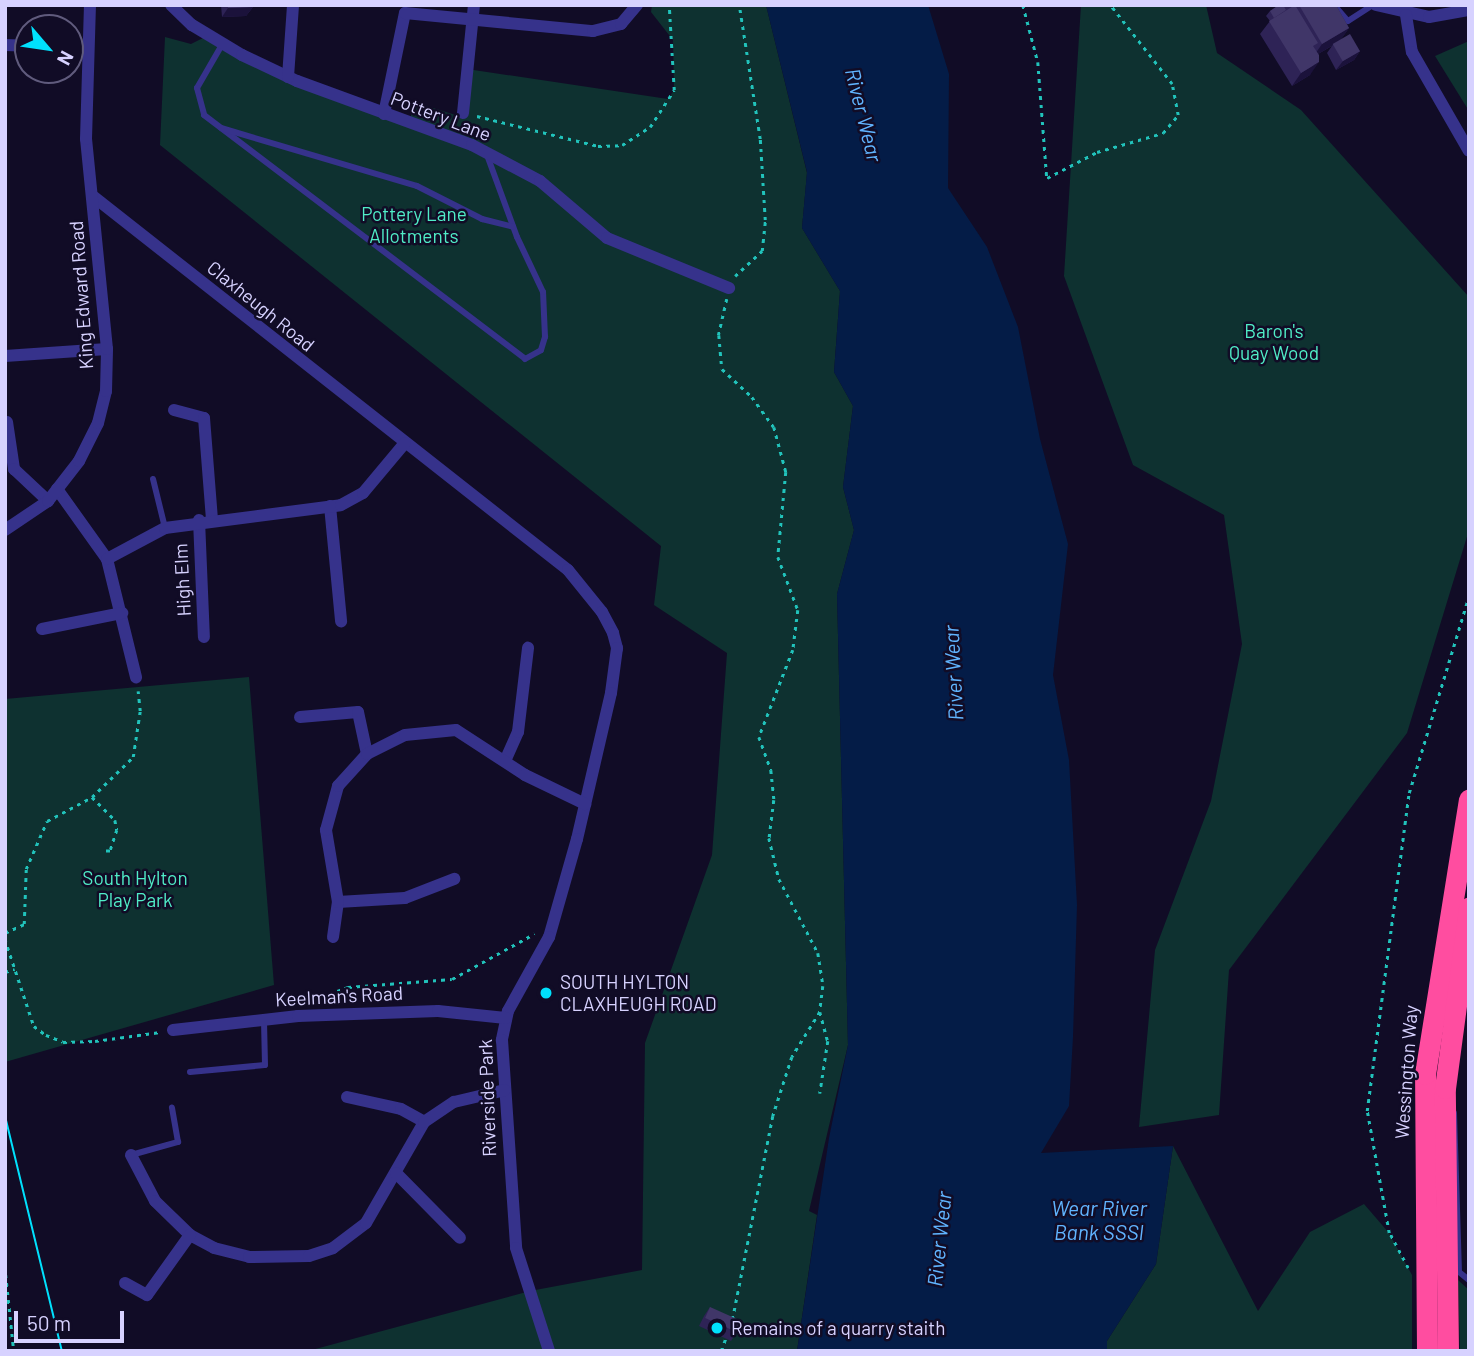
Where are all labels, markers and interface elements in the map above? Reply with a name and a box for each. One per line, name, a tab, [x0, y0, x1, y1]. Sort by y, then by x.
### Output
north arrow	[14, 14, 84, 84]
text: N	[53, 47, 79, 70]
water label: River Wear	[840, 66, 888, 164]
street label: Pottery Lane	[388, 86, 494, 146]
park label: Pottery Lane Allotments	[361, 203, 467, 247]
street label: King Edward Road	[64, 220, 98, 370]
street label: Claxheugh Road	[203, 256, 319, 356]
park label: Baron's Quay Wood	[1229, 320, 1319, 364]
street label: High Elm	[169, 543, 195, 617]
water label: River Wear	[938, 625, 968, 721]
park label: South Hylton Play Park	[82, 867, 188, 911]
place label: SOUTH HYLTON CLAXHEUGH ROAD	[560, 971, 716, 1015]
street label: Keelman's Road	[274, 981, 404, 1011]
marker: SOUTH HYLTON CLAXHEUGH ROAD	[538, 985, 554, 1001]
street label: Wessington Way	[1390, 1004, 1422, 1140]
street label: Riverside Park	[474, 1039, 500, 1157]
water label: River Wear	[921, 1190, 957, 1288]
water label: Wear River Bank SSSI	[1051, 1195, 1147, 1245]
scale bar	[18, 1296, 128, 1340]
text: 50 m	[27, 1310, 71, 1335]
place label: Remains of a quarry staith	[731, 1317, 946, 1339]
marker: Remains of a quarry staith	[709, 1320, 725, 1336]

